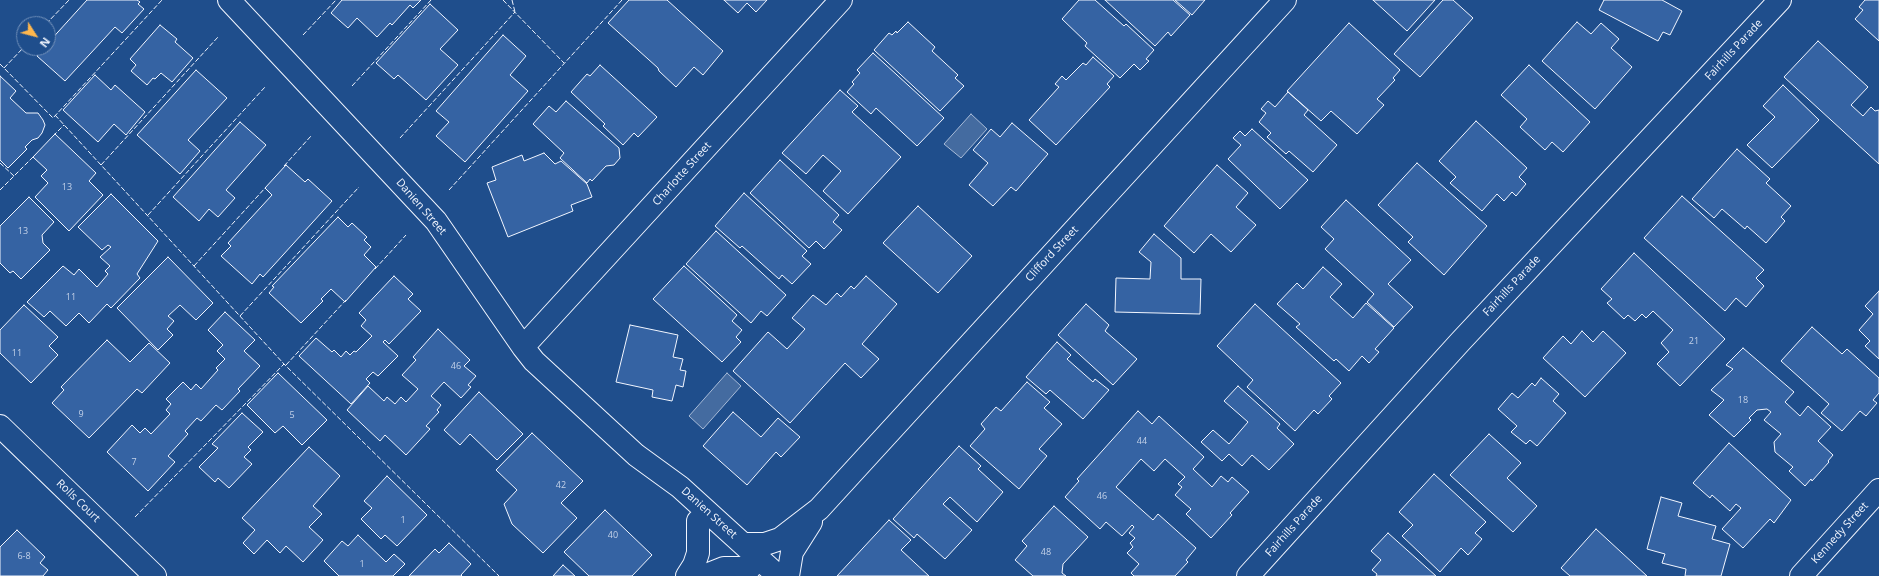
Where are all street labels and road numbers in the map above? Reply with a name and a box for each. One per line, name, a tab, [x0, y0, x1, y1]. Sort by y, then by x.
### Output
street label: Fairhills Parade	[1702, 17, 1766, 83]
street label: Charlotte Street	[650, 139, 714, 209]
street label: Danien Street	[393, 176, 449, 238]
street label: Clifford Street	[1023, 223, 1081, 285]
street label: Fairhills Parade	[1480, 253, 1544, 319]
street label: Rolls Court	[53, 477, 103, 525]
street label: Danien Street	[679, 485, 739, 541]
street label: Fairhills Parade	[1263, 492, 1325, 560]
street label: Kennedy Street	[1809, 499, 1871, 567]

